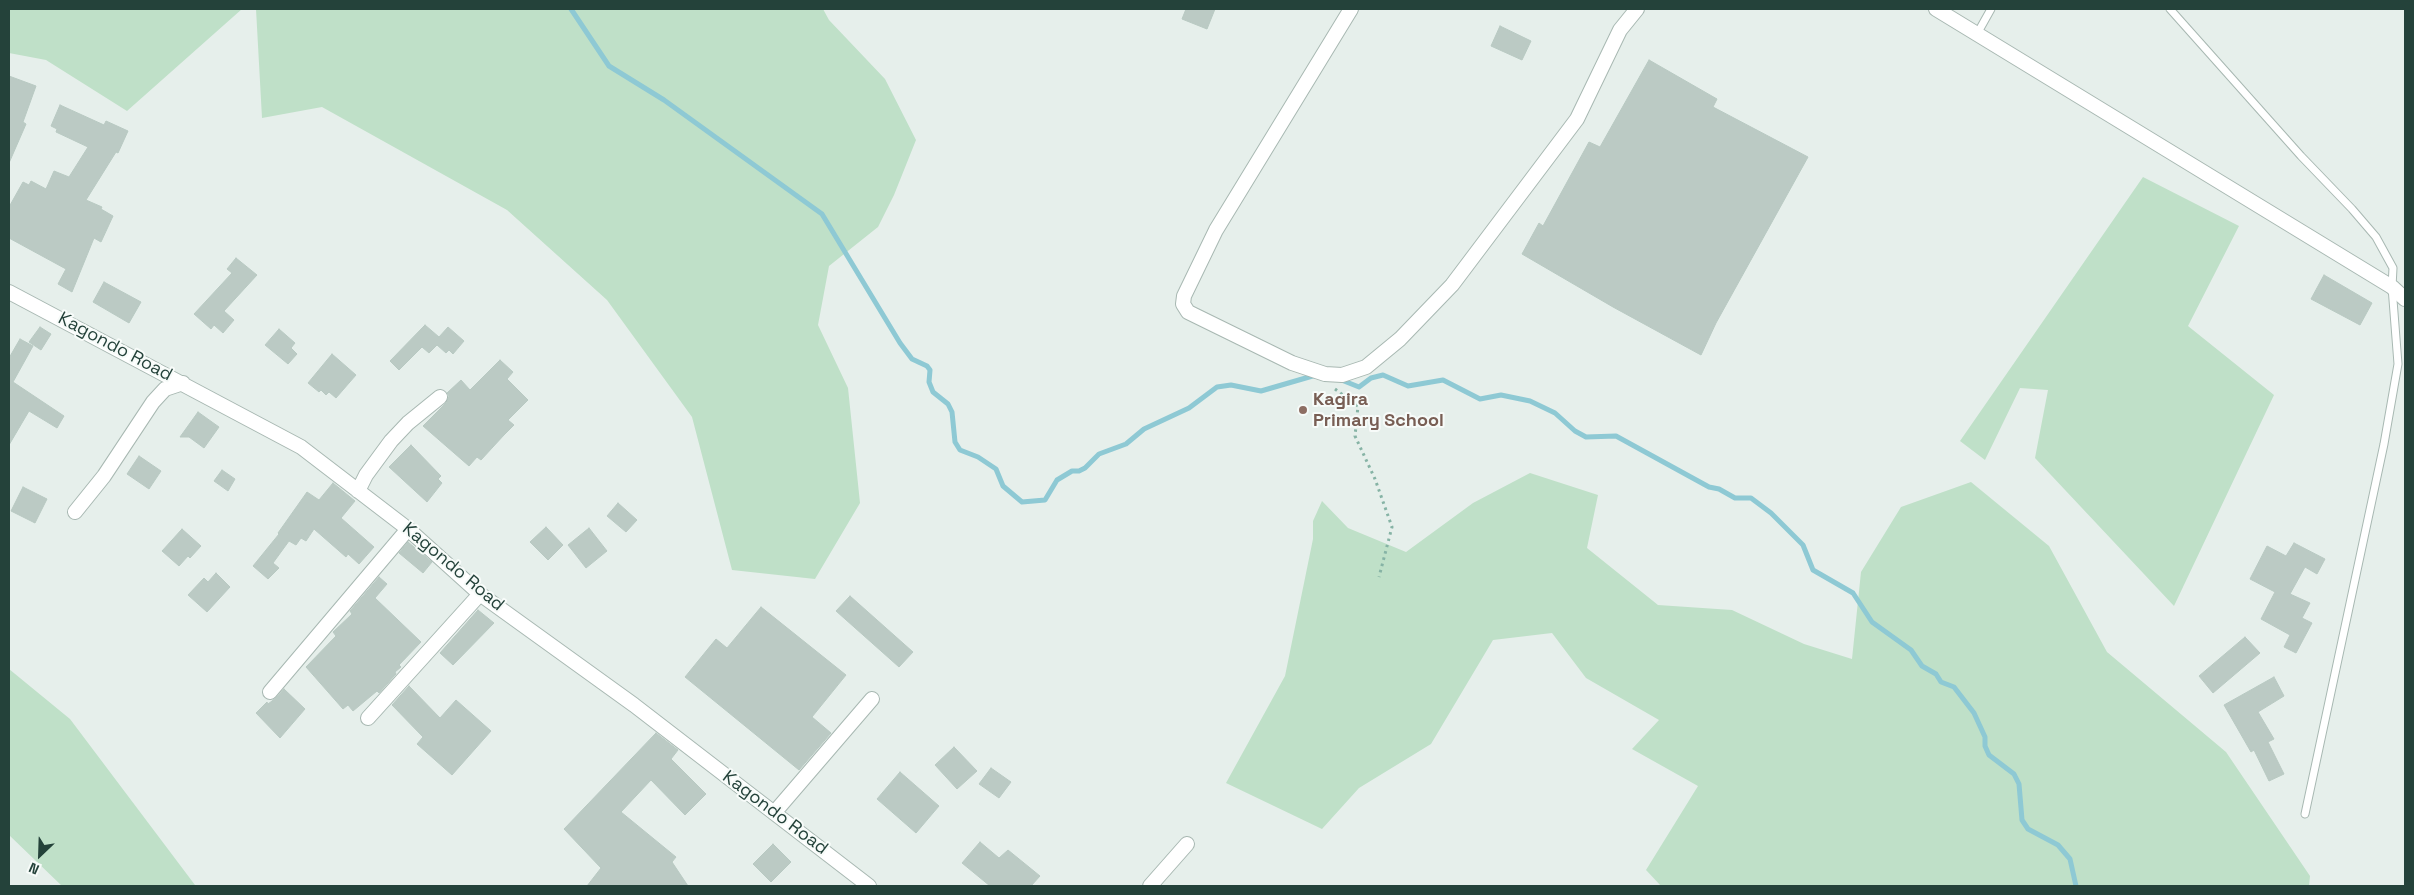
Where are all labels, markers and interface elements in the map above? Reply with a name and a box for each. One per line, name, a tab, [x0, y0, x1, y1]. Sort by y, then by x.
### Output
street label: Kagondo Road	[54, 308, 176, 386]
place label: Kagira Primary School	[1313, 389, 1444, 432]
marker: Kagira Primary School	[1297, 404, 1309, 416]
street label: Kagondo Road	[398, 518, 508, 616]
street label: Kagondo Road	[718, 766, 832, 860]
north arrow	[15, 830, 65, 880]
text: N	[26, 859, 42, 879]

